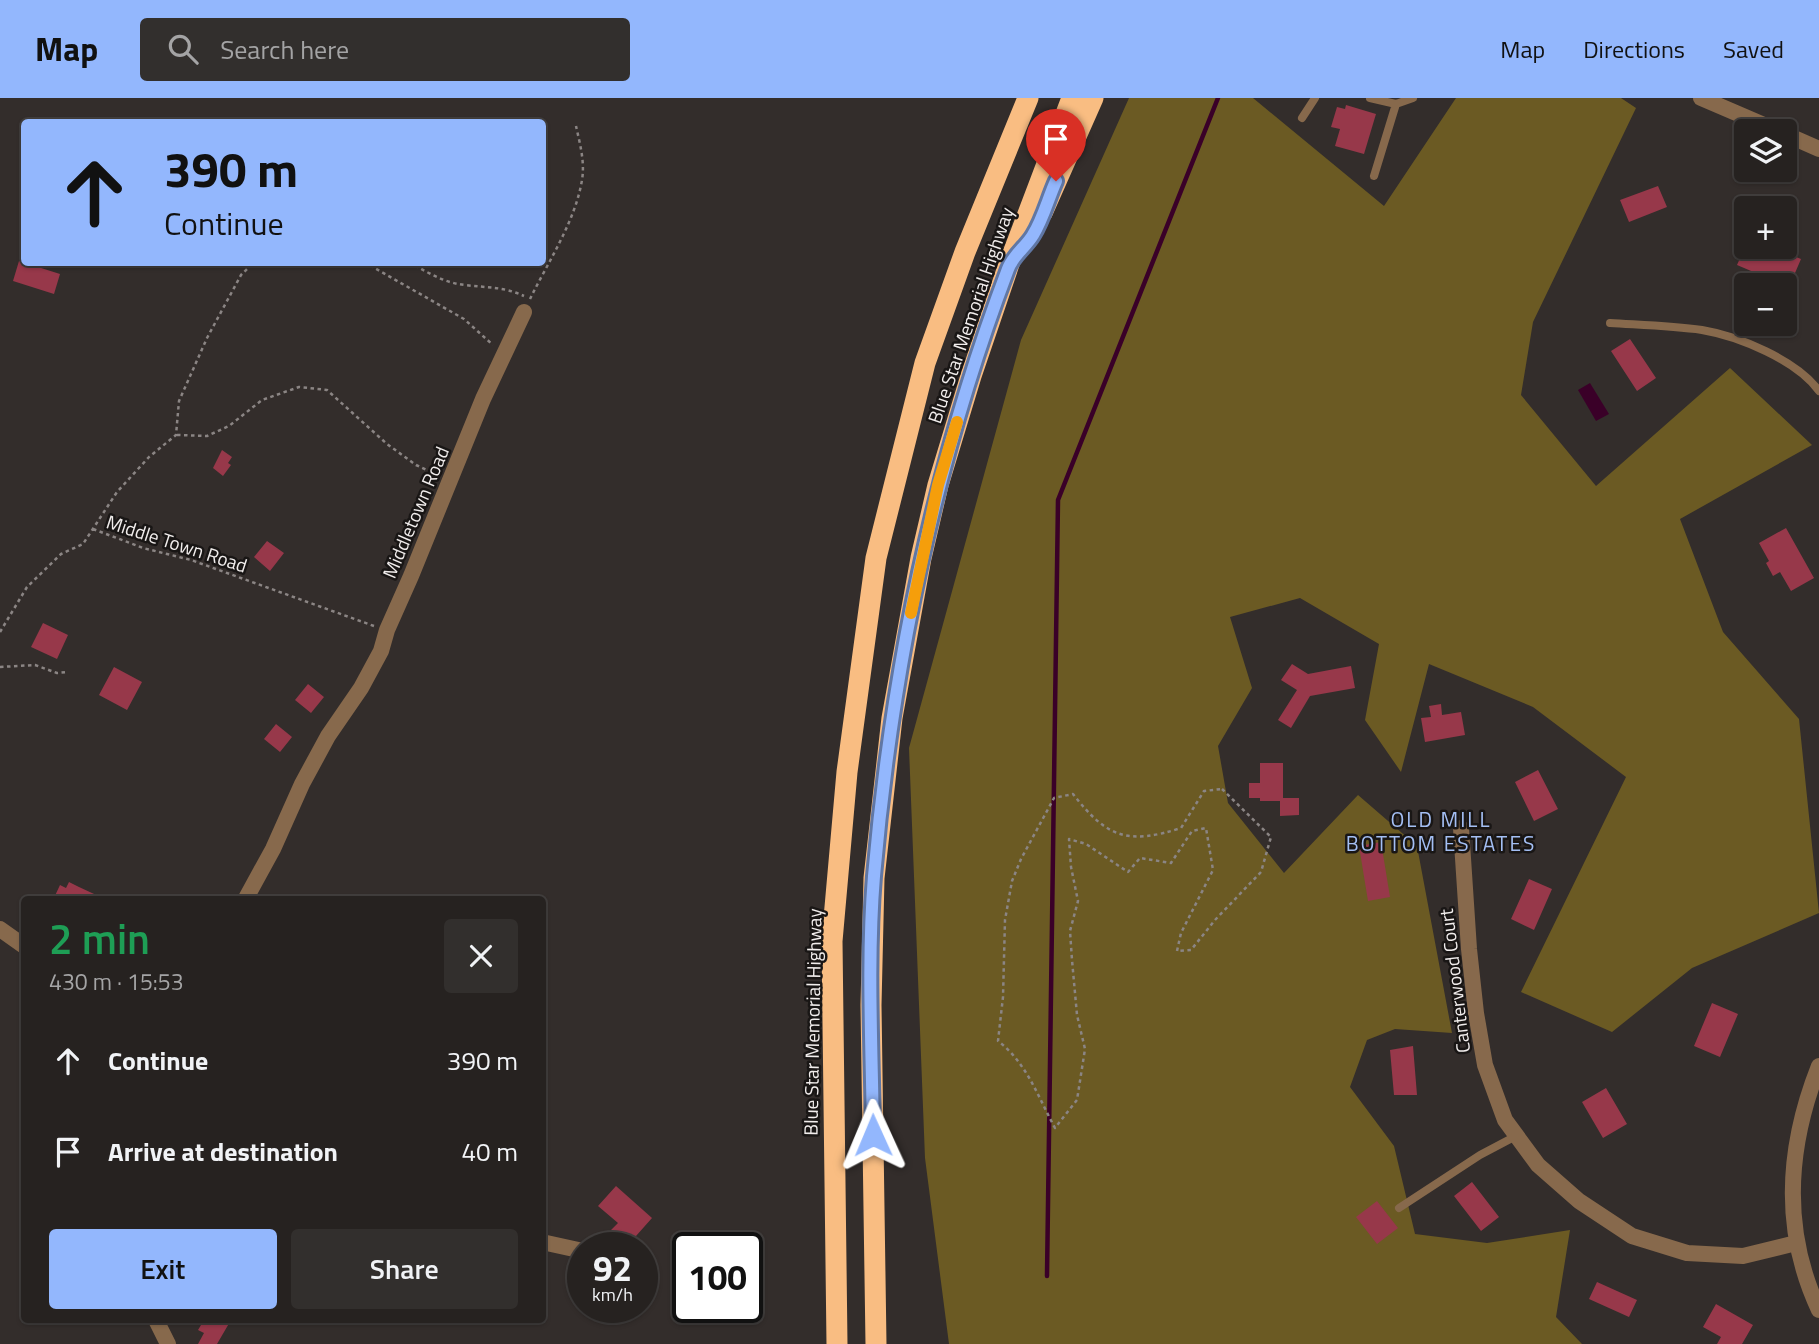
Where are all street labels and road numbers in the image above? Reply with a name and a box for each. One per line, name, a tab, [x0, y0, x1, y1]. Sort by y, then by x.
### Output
street label: Blue Star Memorial Highway	[919, 203, 1021, 427]
street label: Middletown Road	[374, 442, 456, 582]
street label: Middle Town Road	[103, 507, 251, 579]
street label: Canterwood Court	[1431, 907, 1477, 1055]
street label: Blue Star Memorial Highway	[796, 908, 828, 1136]

